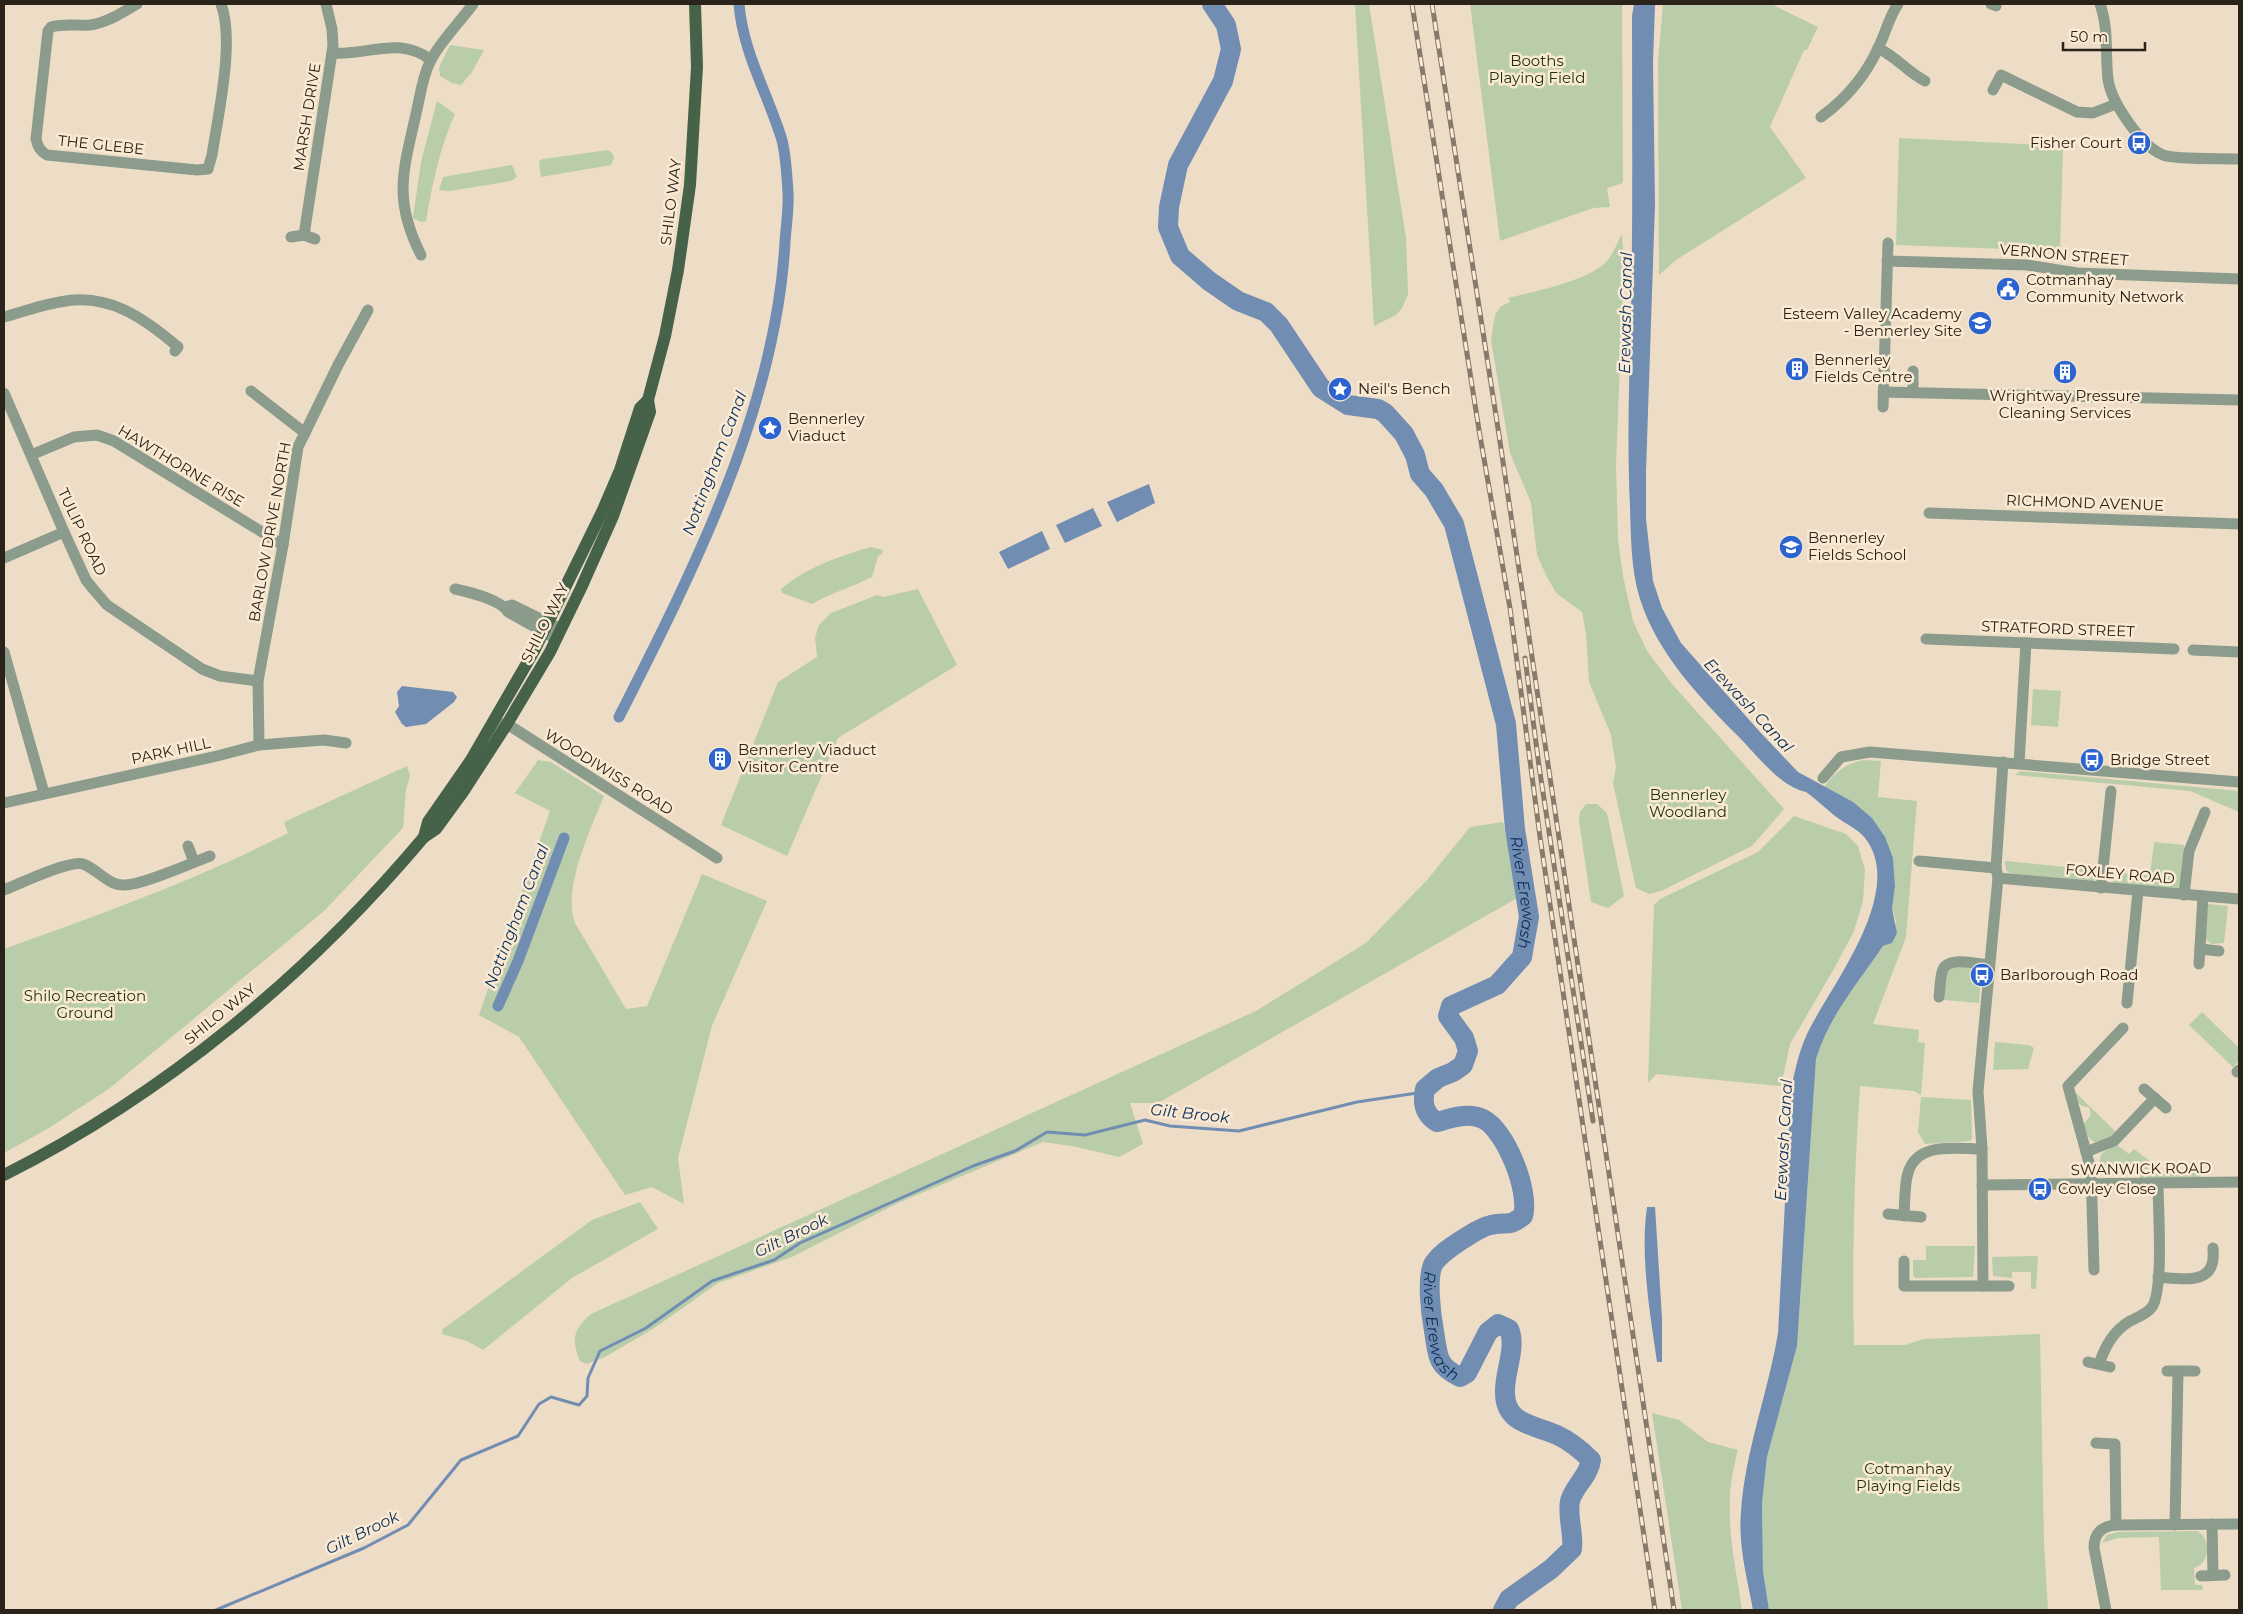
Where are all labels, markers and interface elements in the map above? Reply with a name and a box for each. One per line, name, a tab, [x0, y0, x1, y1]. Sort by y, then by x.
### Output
scale bar	[2063, 20, 2146, 52]
text: 50 m	[2070, 27, 2108, 46]
park label: Booths Playing Field	[1489, 51, 1585, 87]
street label: MARSH DRIVE	[289, 62, 324, 172]
bus stop icon: Fisher Court	[2126, 130, 2152, 156]
street label: THE GLEBE	[57, 131, 145, 158]
place label: Fisher Court	[2030, 133, 2122, 152]
street label: SHILO WAY	[656, 157, 685, 246]
street label: VERNON STREET	[1999, 239, 2130, 270]
water label: Erewash Canal	[1615, 251, 1636, 374]
place label: Cotmanhay Community Network	[2026, 270, 2184, 306]
public building icon: Cotmanhay Community Network	[1995, 276, 2021, 302]
place label: Esteem Valley Academy - Bennerley Site	[1782, 304, 1963, 340]
school or university icon: Esteem Valley Academy - Bennerley Site	[1967, 310, 1993, 336]
place label: Bennerley Fields Centre	[1814, 350, 1913, 386]
building icon: Bennerley Fields Centre	[1784, 356, 1810, 382]
building icon: Wrightway Pressure Cleaning Services	[2052, 359, 2078, 385]
place icon: Neil's Bench	[1327, 376, 1353, 402]
place label: Neil's Bench	[1358, 379, 1451, 398]
place label: Wrightway Pressure Cleaning Services	[1990, 386, 2140, 422]
water label: Nottingham Canal	[678, 388, 751, 538]
place label: Bennerley Viaduct	[788, 409, 866, 445]
place icon: Bennerley Viaduct	[757, 415, 783, 441]
street label: HAWTHORNE RISE	[115, 420, 248, 511]
street label: BARLOW DRIVE NORTH	[244, 440, 295, 623]
street label: TULIP ROAD	[54, 485, 111, 579]
street label: RICHMOND AVENUE	[2006, 490, 2164, 515]
place label: Bennerley Fields School	[1808, 528, 1907, 564]
school or university icon: Bennerley Fields School	[1778, 534, 1804, 560]
street label: SHILO WAY	[516, 579, 573, 666]
street label: STRATFORD STREET	[1981, 616, 2136, 641]
water label: Erewash Canal	[1700, 654, 1798, 757]
street label: WOODIWISS ROAD	[541, 724, 677, 819]
street label: PARK HILL	[129, 733, 212, 768]
place label: Bennerley Viaduct Visitor Centre	[738, 740, 877, 776]
building icon: Bennerley Viaduct Visitor Centre	[707, 746, 733, 772]
bus stop icon: Bridge Street	[2079, 747, 2105, 773]
place label: Bridge Street	[2110, 750, 2210, 769]
park label: Bennerley Woodland	[1649, 785, 1727, 821]
water label: River Erewash	[1506, 835, 1539, 950]
water label: Nottingham Canal	[480, 841, 553, 991]
street label: FOXLEY ROAD	[2065, 859, 2176, 888]
bus stop icon: Barlborough Road	[1969, 962, 1995, 988]
place label: Barlborough Road	[2000, 965, 2139, 984]
street label: SHILO WAY	[180, 979, 260, 1048]
park label: Shilo Recreation Ground	[24, 986, 146, 1022]
water label: Erewash Canal	[1771, 1078, 1796, 1201]
water label: Gilt Brook	[1149, 1100, 1232, 1127]
street label: SWANWICK ROAD	[2070, 1158, 2211, 1179]
bus stop icon: Cowley Close	[2027, 1176, 2053, 1202]
place label: Cowley Close	[2058, 1179, 2156, 1198]
water label: Gilt Brook	[751, 1209, 832, 1261]
water label: River Erewash	[1420, 1270, 1462, 1385]
park label: Cotmanhay Playing Fields	[1856, 1459, 1960, 1495]
water label: Gilt Brook	[322, 1506, 403, 1558]

